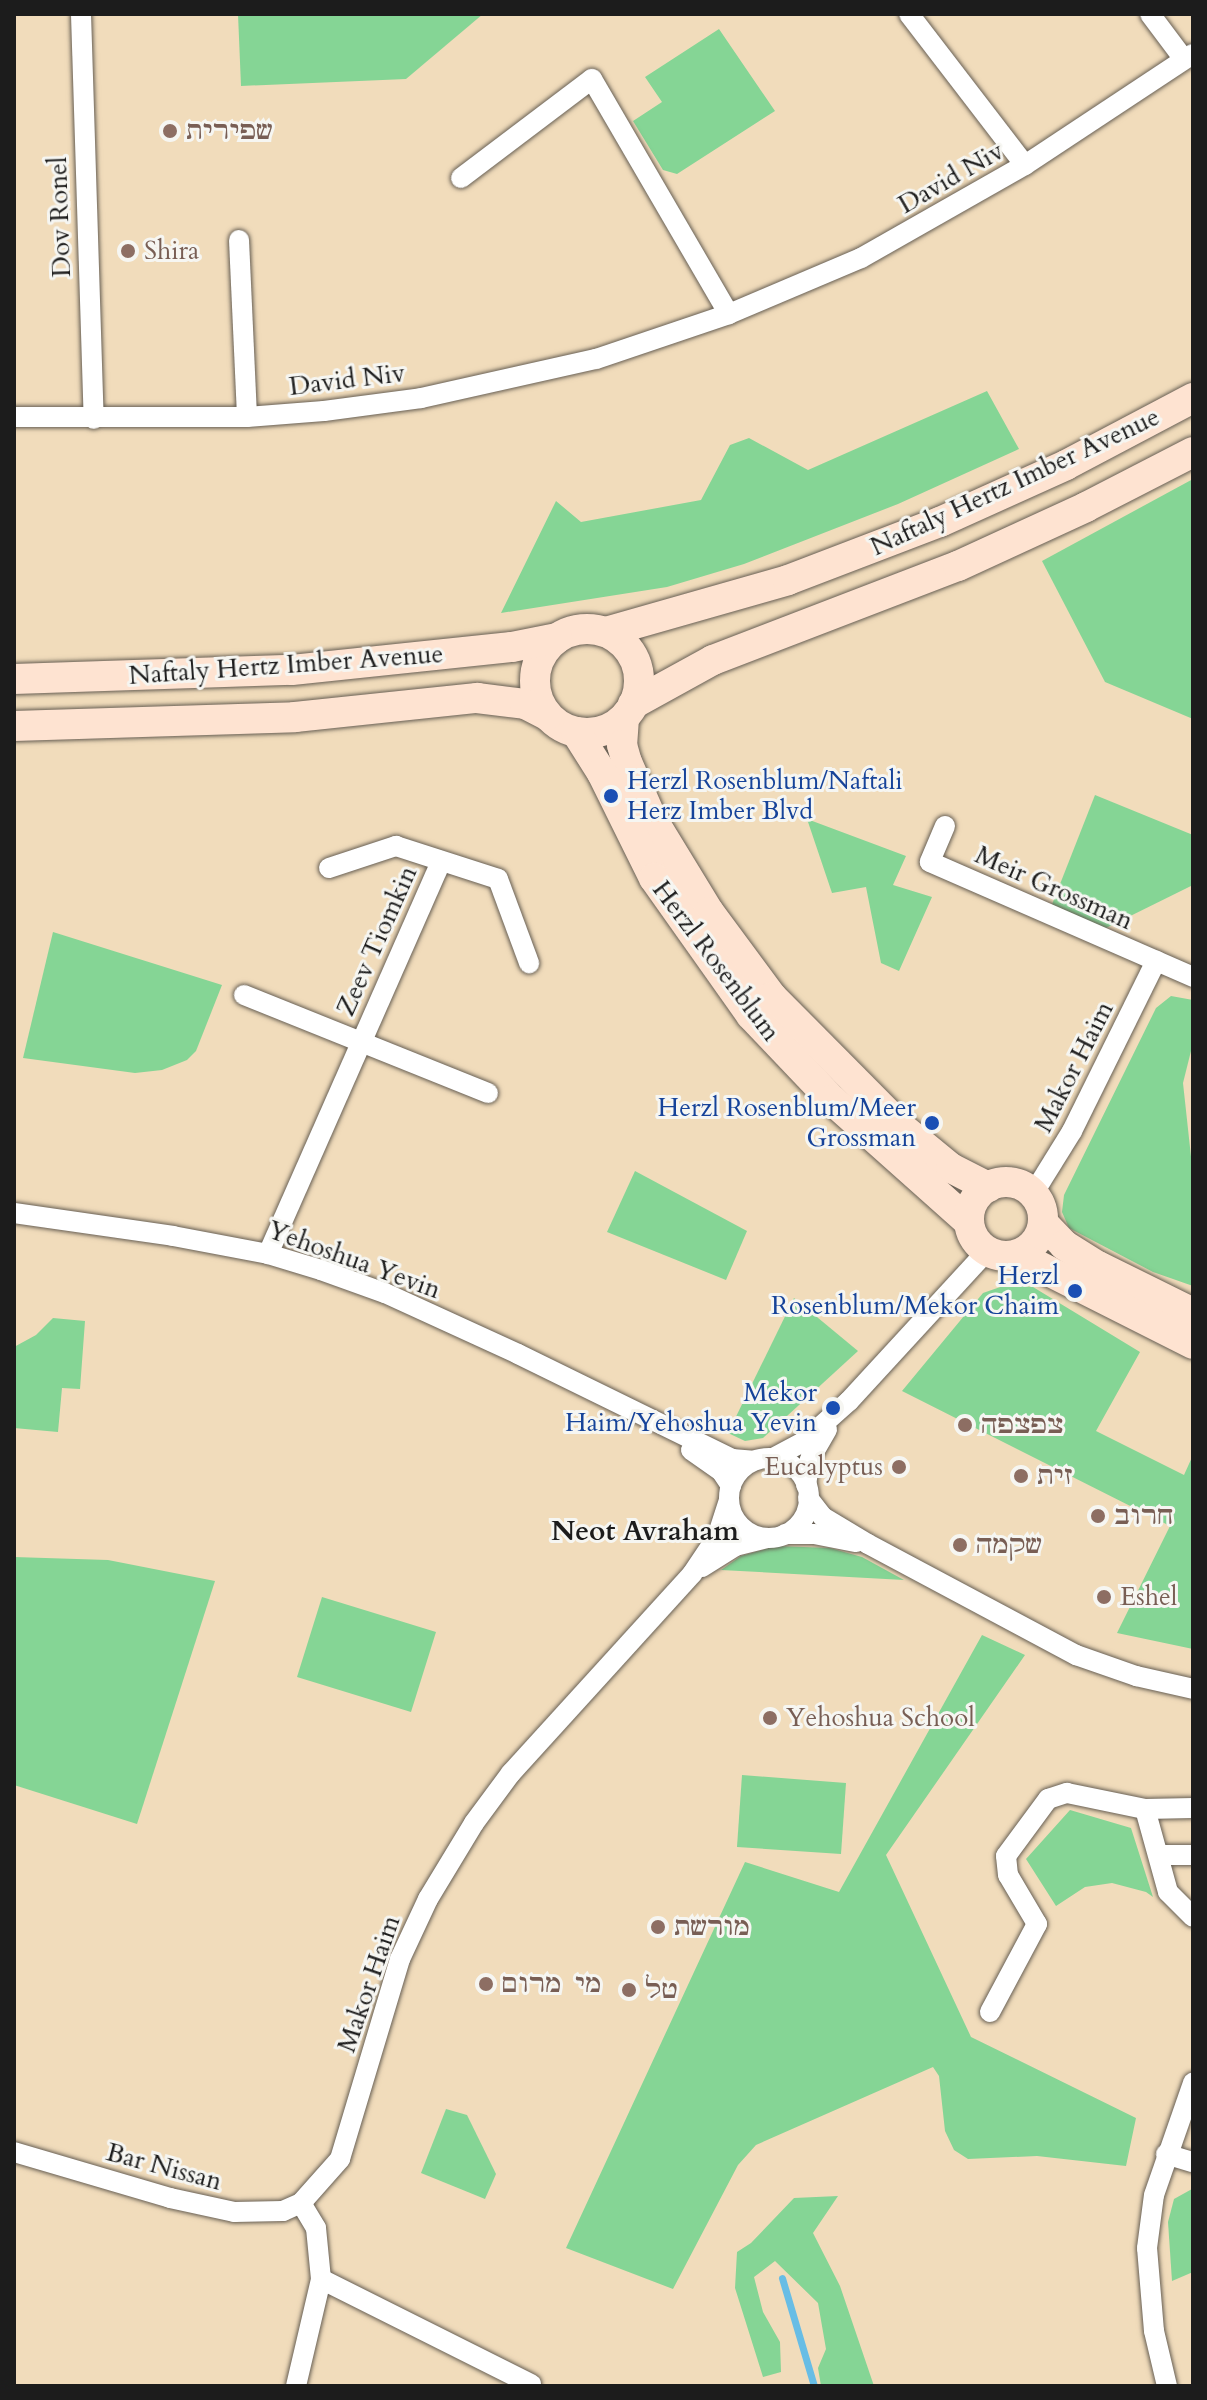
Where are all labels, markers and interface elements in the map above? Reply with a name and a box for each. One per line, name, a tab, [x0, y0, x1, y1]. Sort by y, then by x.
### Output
place label: שפירית	[186, 115, 273, 147]
marker: שפירית	[161, 122, 179, 140]
street label: David Niv	[893, 135, 1009, 221]
street label: Dov Ronel	[42, 156, 78, 278]
place label: Shira	[144, 235, 199, 267]
marker: Shira	[119, 242, 137, 260]
street label: David Niv	[287, 357, 407, 403]
street label: Naftaly Hertz Imber Avenue	[866, 401, 1164, 563]
street label: Naftaly Hertz Imber Avenue	[128, 638, 444, 692]
place label: Herzl Rosenblum/Naftali Herz Imber Blvd	[627, 765, 903, 826]
marker: Herzl Rosenblum/Naftali Herz Imber Blvd	[602, 787, 620, 805]
street label: Meir Grossman	[970, 839, 1138, 937]
street label: Zeev Tiomkin	[330, 861, 424, 1021]
street label: Herzl Rosenblum	[646, 875, 786, 1047]
street label: Makor Haim	[1028, 996, 1120, 1138]
place label: Herzl Rosenblum/Meer Grossman	[658, 1092, 916, 1154]
marker: Herzl Rosenblum/Meer Grossman	[923, 1114, 941, 1132]
street label: Yehoshua Yevin	[263, 1214, 445, 1306]
place label: Herzl Rosenblum/Mekor Chaim	[771, 1260, 1059, 1322]
marker: Herzl Rosenblum/Mekor Chaim	[1066, 1282, 1084, 1300]
place label: Mekor Haim/Yehoshua Yevin	[565, 1377, 817, 1438]
marker: Mekor Haim/Yehoshua Yevin	[824, 1399, 842, 1417]
place label: צפצפה	[981, 1409, 1064, 1441]
marker: צפצפה	[956, 1416, 974, 1434]
place label: Eucalyptus	[764, 1451, 883, 1483]
marker: Eucalyptus	[890, 1458, 908, 1476]
place label: זית	[1037, 1460, 1074, 1492]
marker: זית	[1012, 1467, 1030, 1485]
place label: חרוב	[1114, 1500, 1174, 1532]
marker: חרוב	[1089, 1507, 1107, 1525]
district label: Neot Avraham	[551, 1514, 739, 1548]
place label: שקמה	[976, 1529, 1042, 1561]
marker: שקמה	[951, 1536, 969, 1554]
place label: Eshel	[1120, 1581, 1177, 1613]
marker: Eshel	[1095, 1588, 1113, 1606]
place label: Yehoshua School	[786, 1702, 975, 1734]
marker: Yehoshua School	[761, 1709, 779, 1727]
place label: מורשת	[674, 1911, 750, 1943]
street label: Makor Haim	[331, 1912, 407, 2056]
marker: מורשת	[649, 1918, 667, 1936]
place label: מי מרום	[502, 1968, 596, 2000]
place label: טל	[645, 1974, 678, 2006]
marker: מי מרום	[477, 1975, 495, 1993]
marker: טל	[620, 1981, 638, 1999]
street label: Bar Nissan	[103, 2137, 225, 2197]

